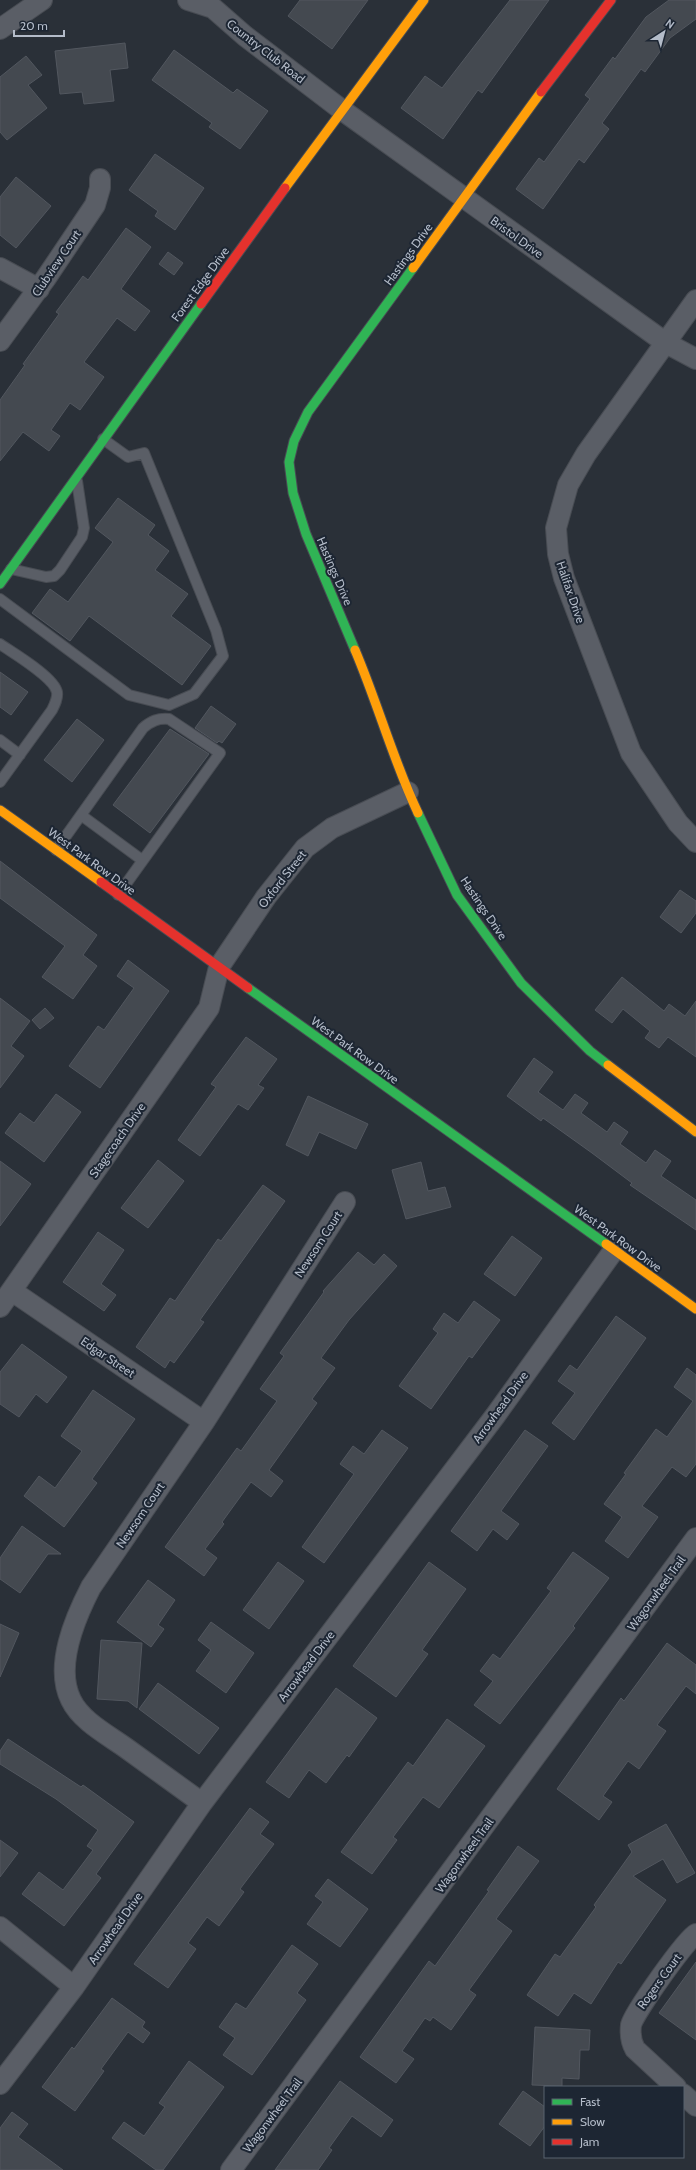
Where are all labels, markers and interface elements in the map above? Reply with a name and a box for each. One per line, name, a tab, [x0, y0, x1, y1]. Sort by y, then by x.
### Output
scale bar	[14, 12, 64, 38]
north arrow	[644, 12, 684, 52]
street label: Country Club Road	[224, 16, 308, 86]
text: N	[663, 16, 677, 32]
text: 20 m	[20, 18, 48, 33]
street label: Bristol Drive	[488, 213, 546, 261]
street label: Hastings Drive	[380, 220, 436, 288]
street label: Clubview Court	[28, 227, 84, 299]
street label: Forest Edge Drive	[168, 244, 232, 324]
street label: Hastings Drive	[314, 534, 356, 608]
street label: Halifax Drive	[553, 559, 589, 625]
street label: West Park Row Drive	[45, 824, 139, 898]
street label: Oxford Street	[255, 847, 309, 911]
street label: Hastings Drive	[457, 874, 511, 942]
street label: West Park Row Drive	[308, 1013, 402, 1087]
street label: Stagecoach Drive	[86, 1100, 148, 1180]
street label: West Park Row Drive	[571, 1201, 665, 1275]
street label: Newsom Court	[291, 1208, 345, 1280]
street label: Edgar Street	[78, 1333, 138, 1381]
street label: Arrowhead Drive	[469, 1368, 531, 1446]
street label: Newsom Court	[113, 1479, 167, 1551]
street label: Wagonwheel Trail	[624, 1552, 688, 1633]
street label: Arrowhead Drive	[275, 1628, 337, 1704]
street label: Wagonwheel Trail	[432, 1814, 496, 1895]
street label: Arrowhead Drive	[85, 1889, 145, 1967]
street label: Rogers Court	[634, 1950, 684, 2012]
street label: Wagonwheel Trail	[239, 2075, 305, 2155]
legend	[544, 2086, 684, 2158]
text: Fast	[580, 2094, 600, 2109]
text: Slow	[580, 2114, 605, 2129]
text: Jam	[579, 2134, 599, 2149]

